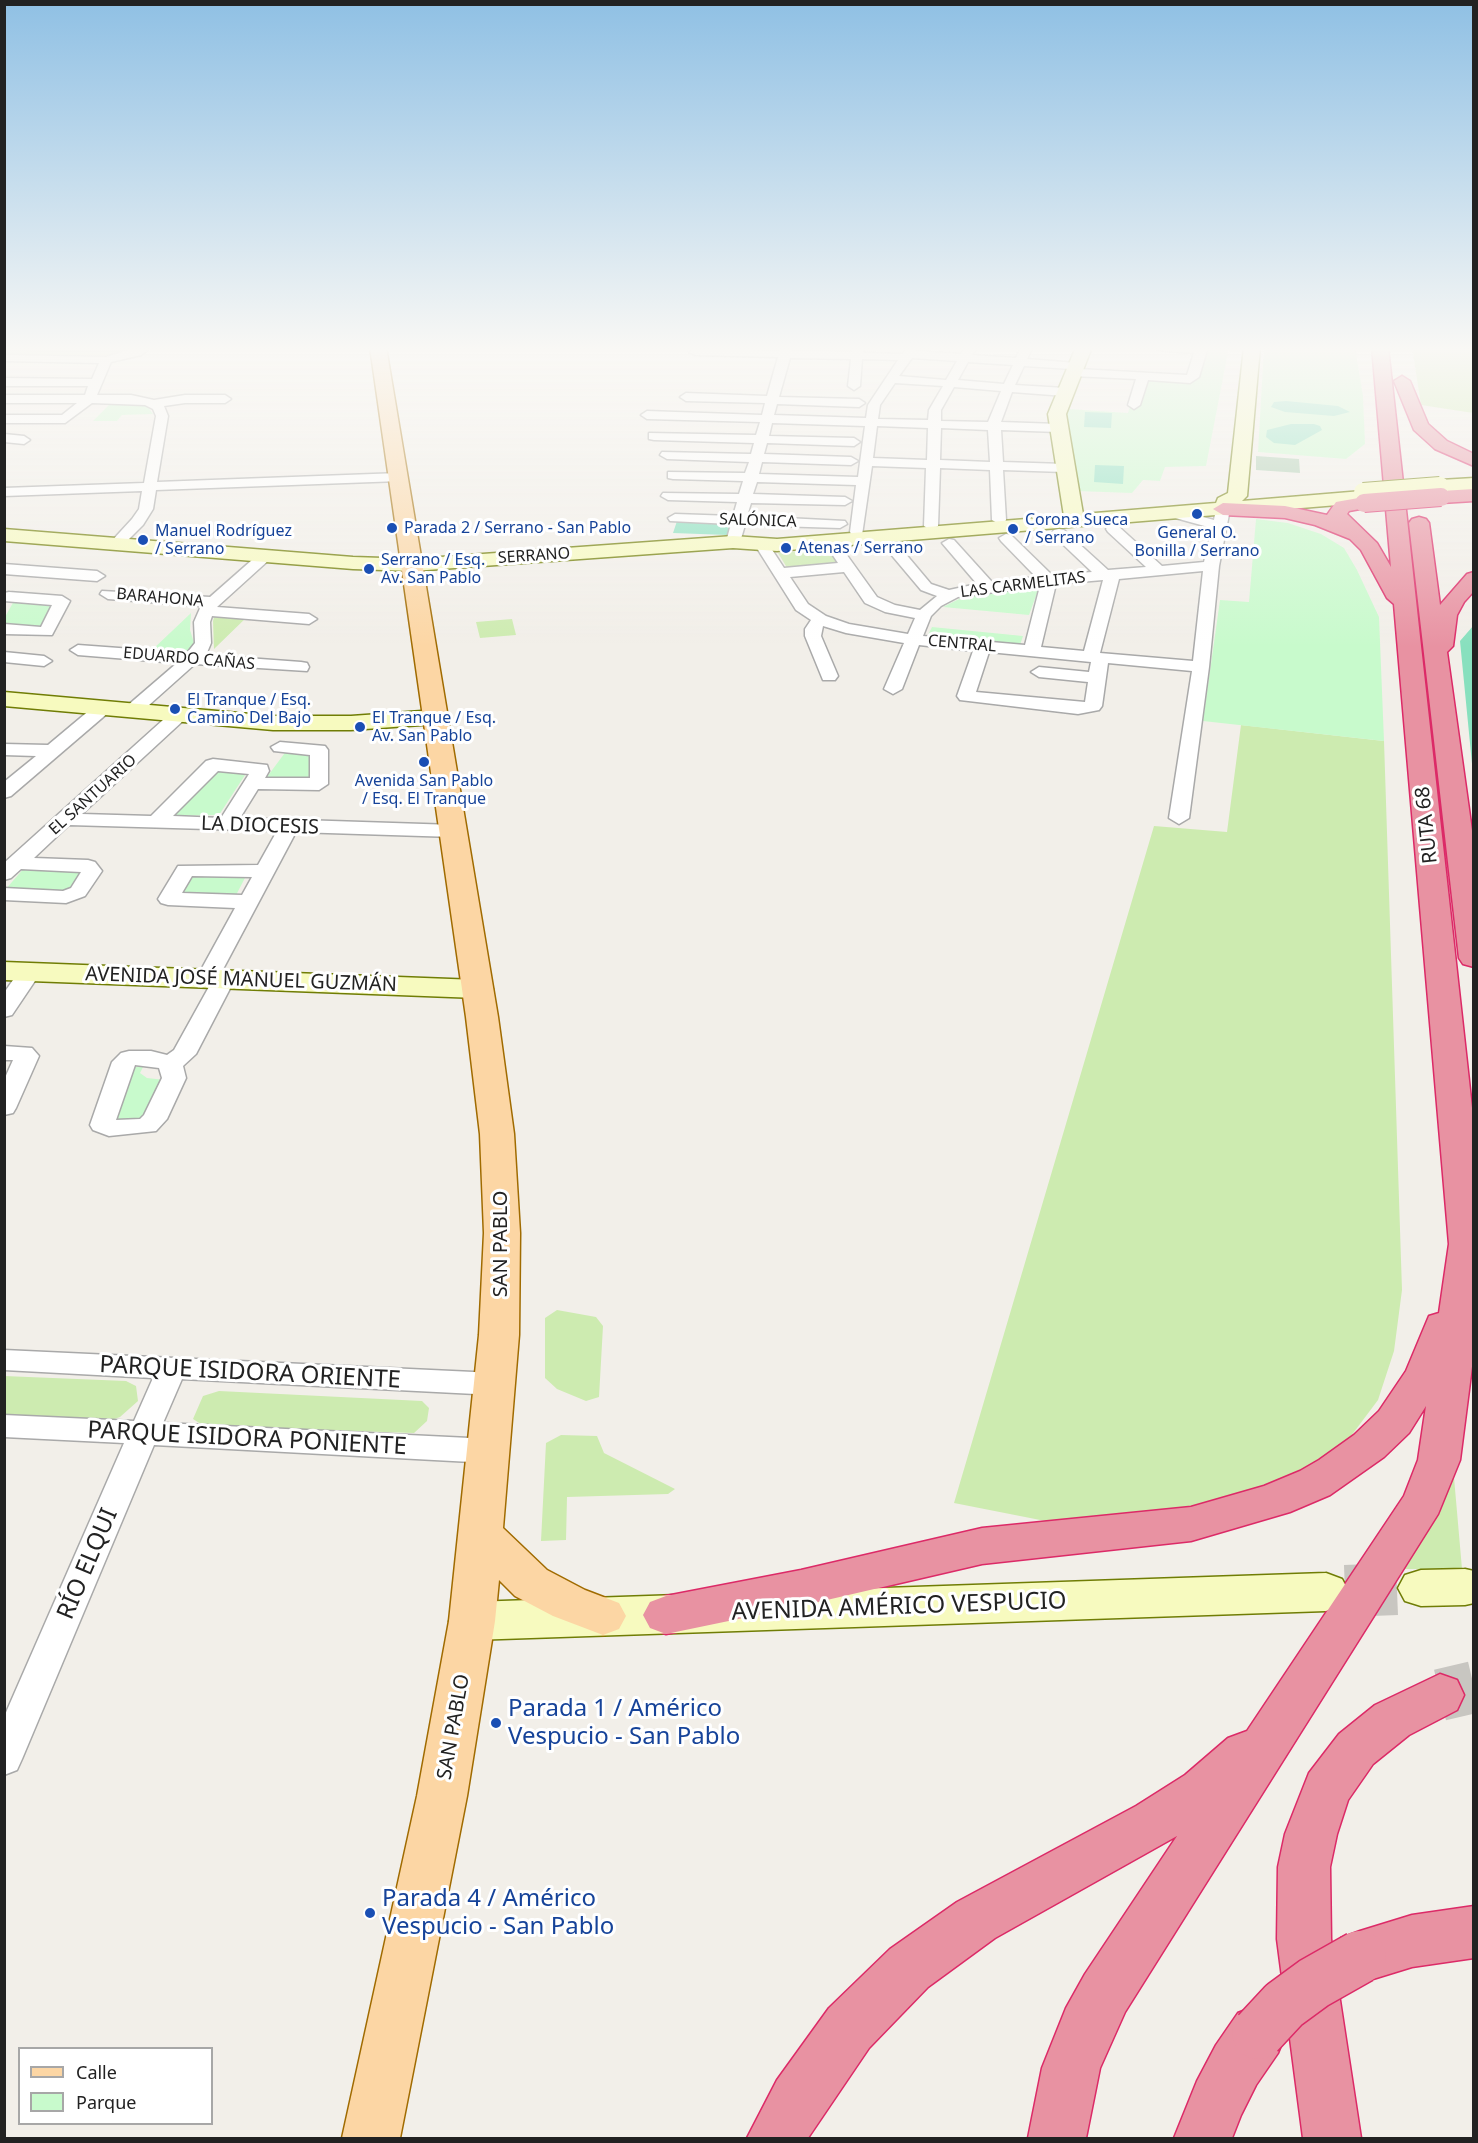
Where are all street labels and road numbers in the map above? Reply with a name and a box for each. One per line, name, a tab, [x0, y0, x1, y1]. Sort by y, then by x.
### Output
street label: SALÓNICA	[719, 510, 797, 532]
street label: SERRANO	[497, 544, 571, 568]
street label: LAS CARMELITAS	[959, 568, 1087, 602]
street label: BARAHONA	[116, 585, 204, 611]
street label: CENTRAL	[927, 631, 997, 657]
street label: EDUARDO CAÑAS	[122, 644, 256, 674]
street label: EL SANTUARIO	[45, 751, 141, 839]
street label: RUTA 68	[1411, 785, 1443, 865]
street label: LA DIOCESIS	[201, 812, 319, 840]
street label: AVENIDA JOSÉ MANUEL GUZMÁN	[85, 963, 397, 997]
street label: SAN PABLO	[489, 1191, 513, 1297]
street label: PARQUE ISIDORA ORIENTE	[99, 1351, 401, 1395]
street label: PARQUE ISIDORA PONIENTE	[87, 1416, 407, 1462]
street label: RÍO ELQUI	[52, 1504, 124, 1624]
street label: AVENIDA AMÉRICO VESPUCIO	[731, 1587, 1067, 1627]
street label: SAN PABLO	[433, 1672, 475, 1782]

